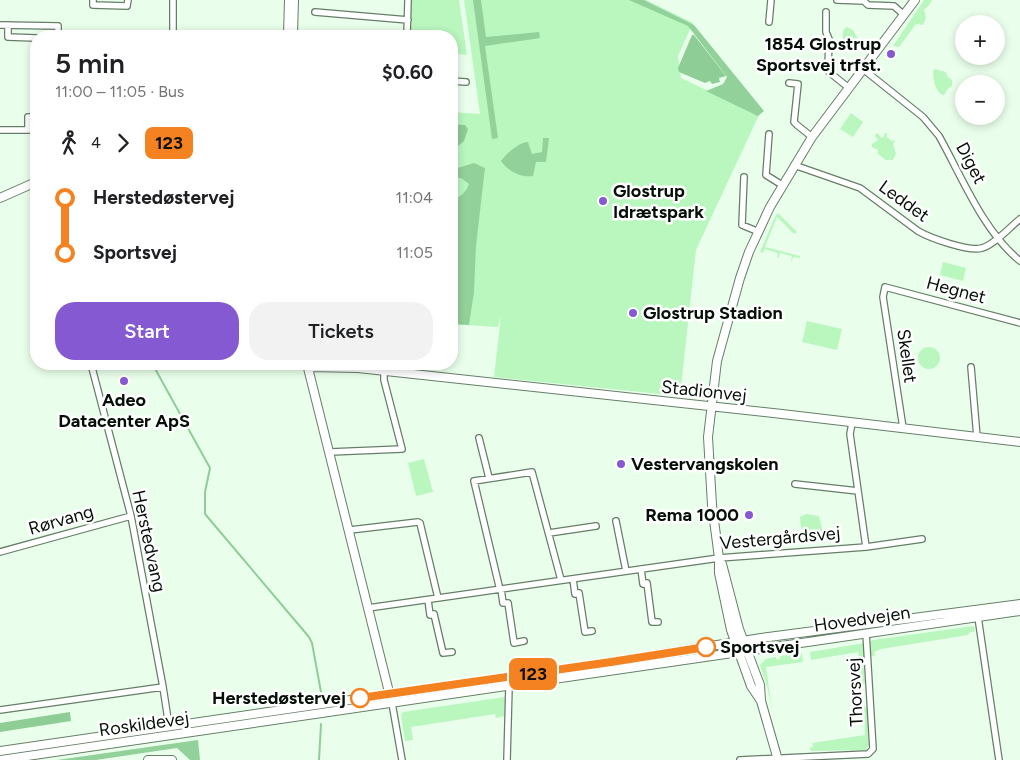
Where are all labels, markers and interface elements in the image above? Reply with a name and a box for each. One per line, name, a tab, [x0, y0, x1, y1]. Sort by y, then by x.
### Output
map controls	[955, 15, 1005, 125]
button: +	[955, 15, 1005, 65]
place label: 1854 Glostrup Sportsvej trfst.	[756, 33, 881, 76]
text: 5 min	[55, 46, 125, 80]
marker: 1854 Glostrup Sportsvej trfst.	[885, 48, 897, 60]
text: $0.60	[382, 61, 433, 84]
button: −	[955, 75, 1005, 125]
text: 11:00 – 11:05 · Bus	[55, 82, 184, 101]
icon: walk	[55, 129, 83, 157]
icon: forward	[109, 129, 137, 157]
text: 123	[155, 132, 183, 154]
text: 4	[91, 133, 101, 152]
street label: Diget	[951, 139, 991, 188]
street label: Leddet	[875, 175, 934, 227]
place label: Glostrup Idrætspark	[613, 180, 704, 223]
text: Herstedøstervej	[93, 186, 234, 209]
text: 11:04	[396, 188, 433, 207]
marker: Glostrup Idrætspark	[597, 195, 609, 207]
text: Sportsvej	[93, 241, 177, 264]
text: 11:05	[396, 243, 433, 262]
street label: Hegnet	[924, 272, 988, 309]
button: Start	[55, 302, 239, 360]
button: Tickets	[249, 302, 433, 360]
place label: Glostrup Stadion	[643, 302, 783, 324]
marker: Glostrup Stadion	[627, 307, 639, 319]
street label: Skellet	[892, 328, 922, 384]
marker: Adeo Datacenter ApS	[118, 375, 130, 387]
street label: Stadionvej	[660, 376, 748, 406]
place label: Adeo Datacenter ApS	[58, 389, 190, 432]
place label: Vestervangskolen	[631, 453, 779, 475]
marker: Vestervangskolen	[615, 458, 627, 470]
street label: Herstedvang	[127, 488, 171, 594]
street label: Rørvang	[26, 500, 96, 540]
place label: Rema 1000	[645, 504, 739, 526]
marker: Rema 1000	[743, 509, 755, 521]
street label: Vestergårdsvej	[719, 522, 841, 554]
street label: Hovedvejen	[812, 601, 912, 637]
place label: Sportsvej	[720, 636, 800, 658]
marker: Sportsvej	[696, 637, 716, 657]
street label: Thorsvej	[842, 657, 868, 727]
line badge: 123	[504, 658, 562, 690]
text: 123	[519, 663, 547, 685]
place label: Herstedøstervej	[212, 687, 346, 709]
marker: Herstedøstervej	[350, 688, 370, 708]
street label: Roskildevej	[97, 707, 191, 741]

